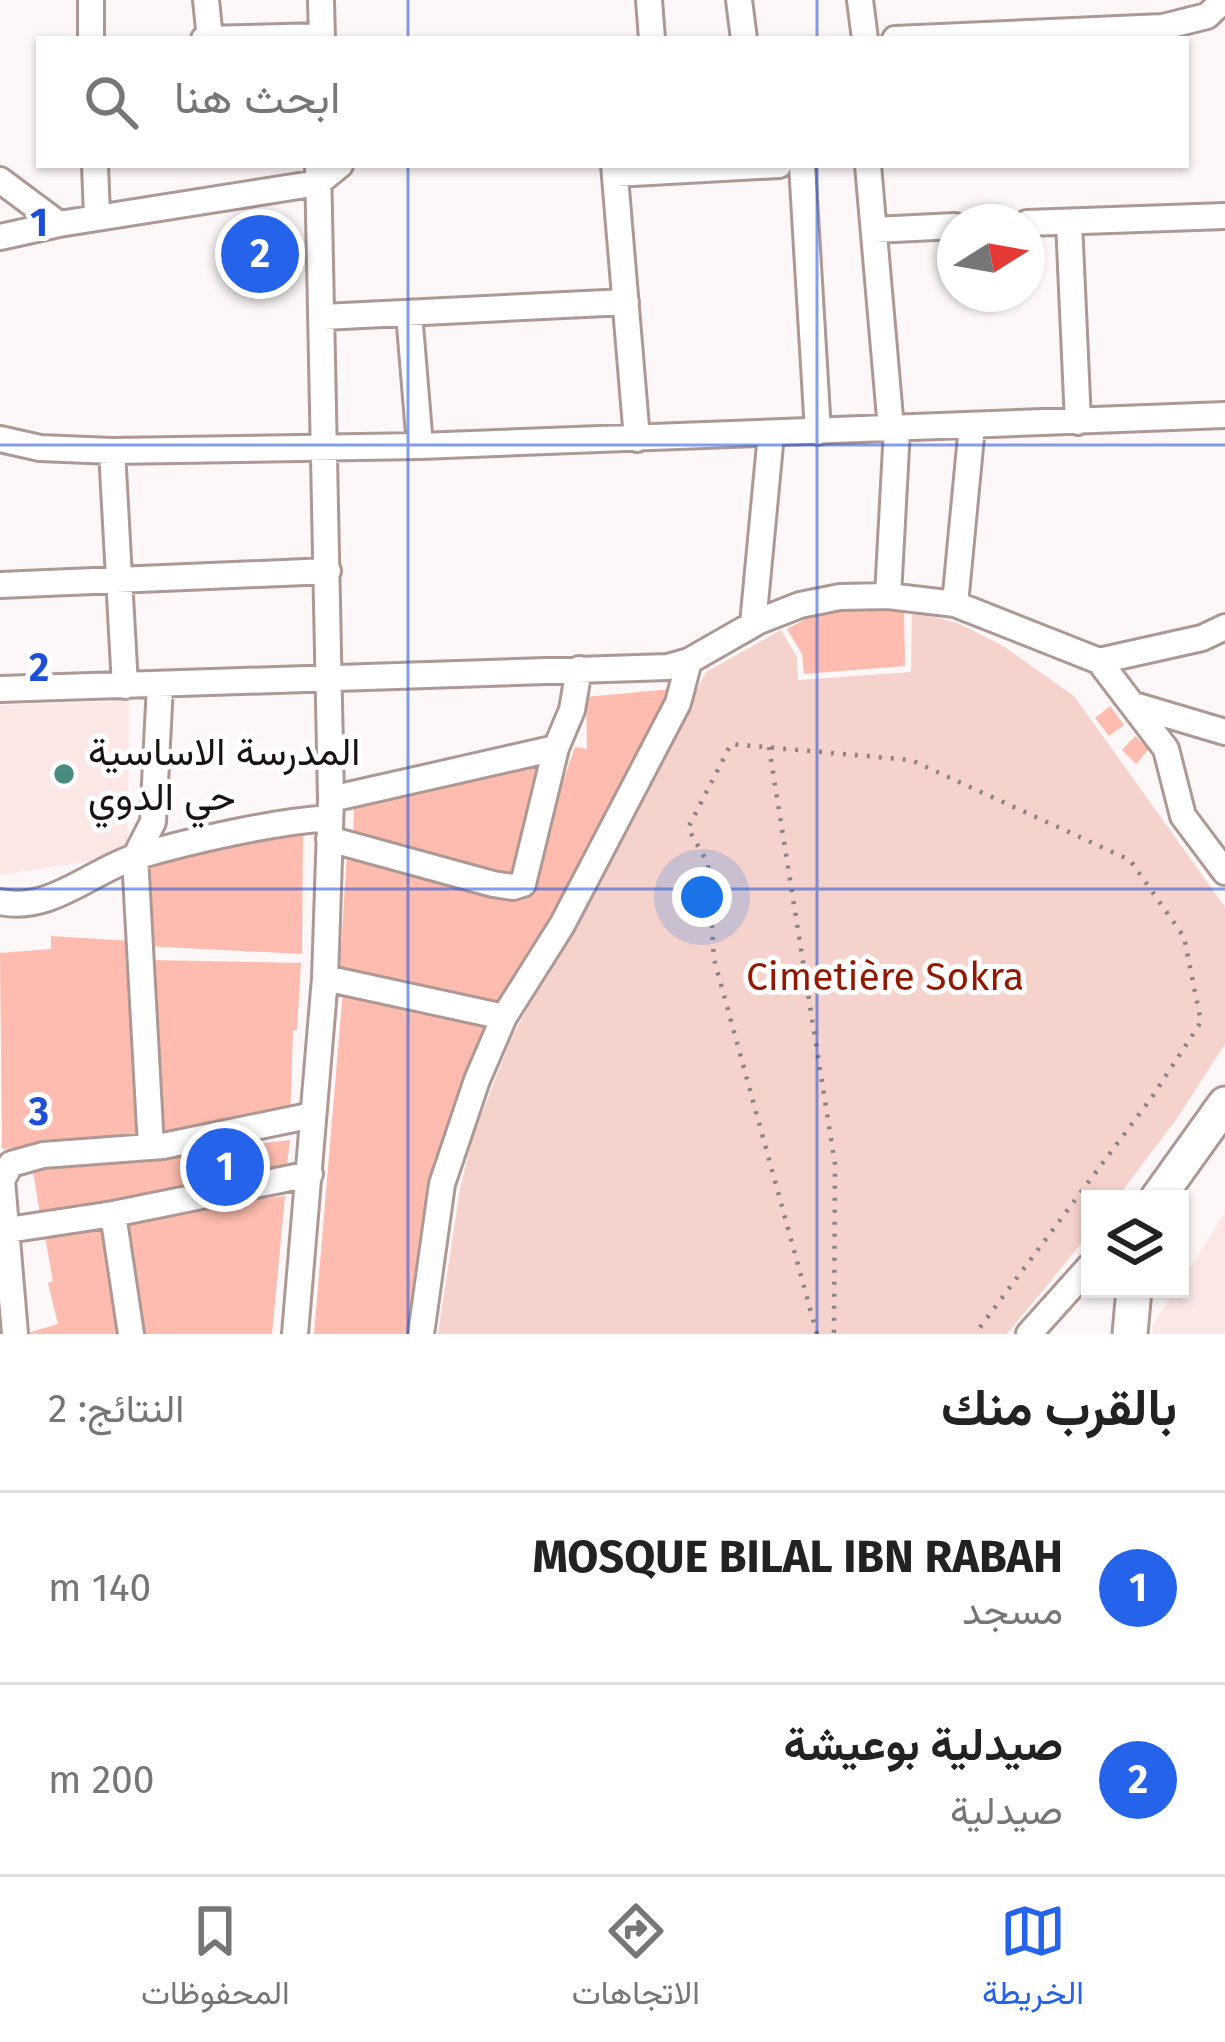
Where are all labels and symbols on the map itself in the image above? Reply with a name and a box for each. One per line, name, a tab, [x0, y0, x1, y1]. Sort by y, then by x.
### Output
text: 1	[30, 200, 48, 246]
north arrow	[937, 204, 1045, 312]
pin: 2	[221, 209, 299, 299]
text: 2	[29, 645, 49, 691]
place label: المدرسة الاساسية حي الدوي	[88, 729, 360, 828]
marker: المدرسة الاساسية حي الدوي	[51, 761, 77, 787]
your location	[672, 867, 732, 927]
park label: Cimetière Sokra	[746, 954, 1024, 1000]
text: 3	[28, 1089, 49, 1135]
pin: 1	[186, 1122, 264, 1212]

